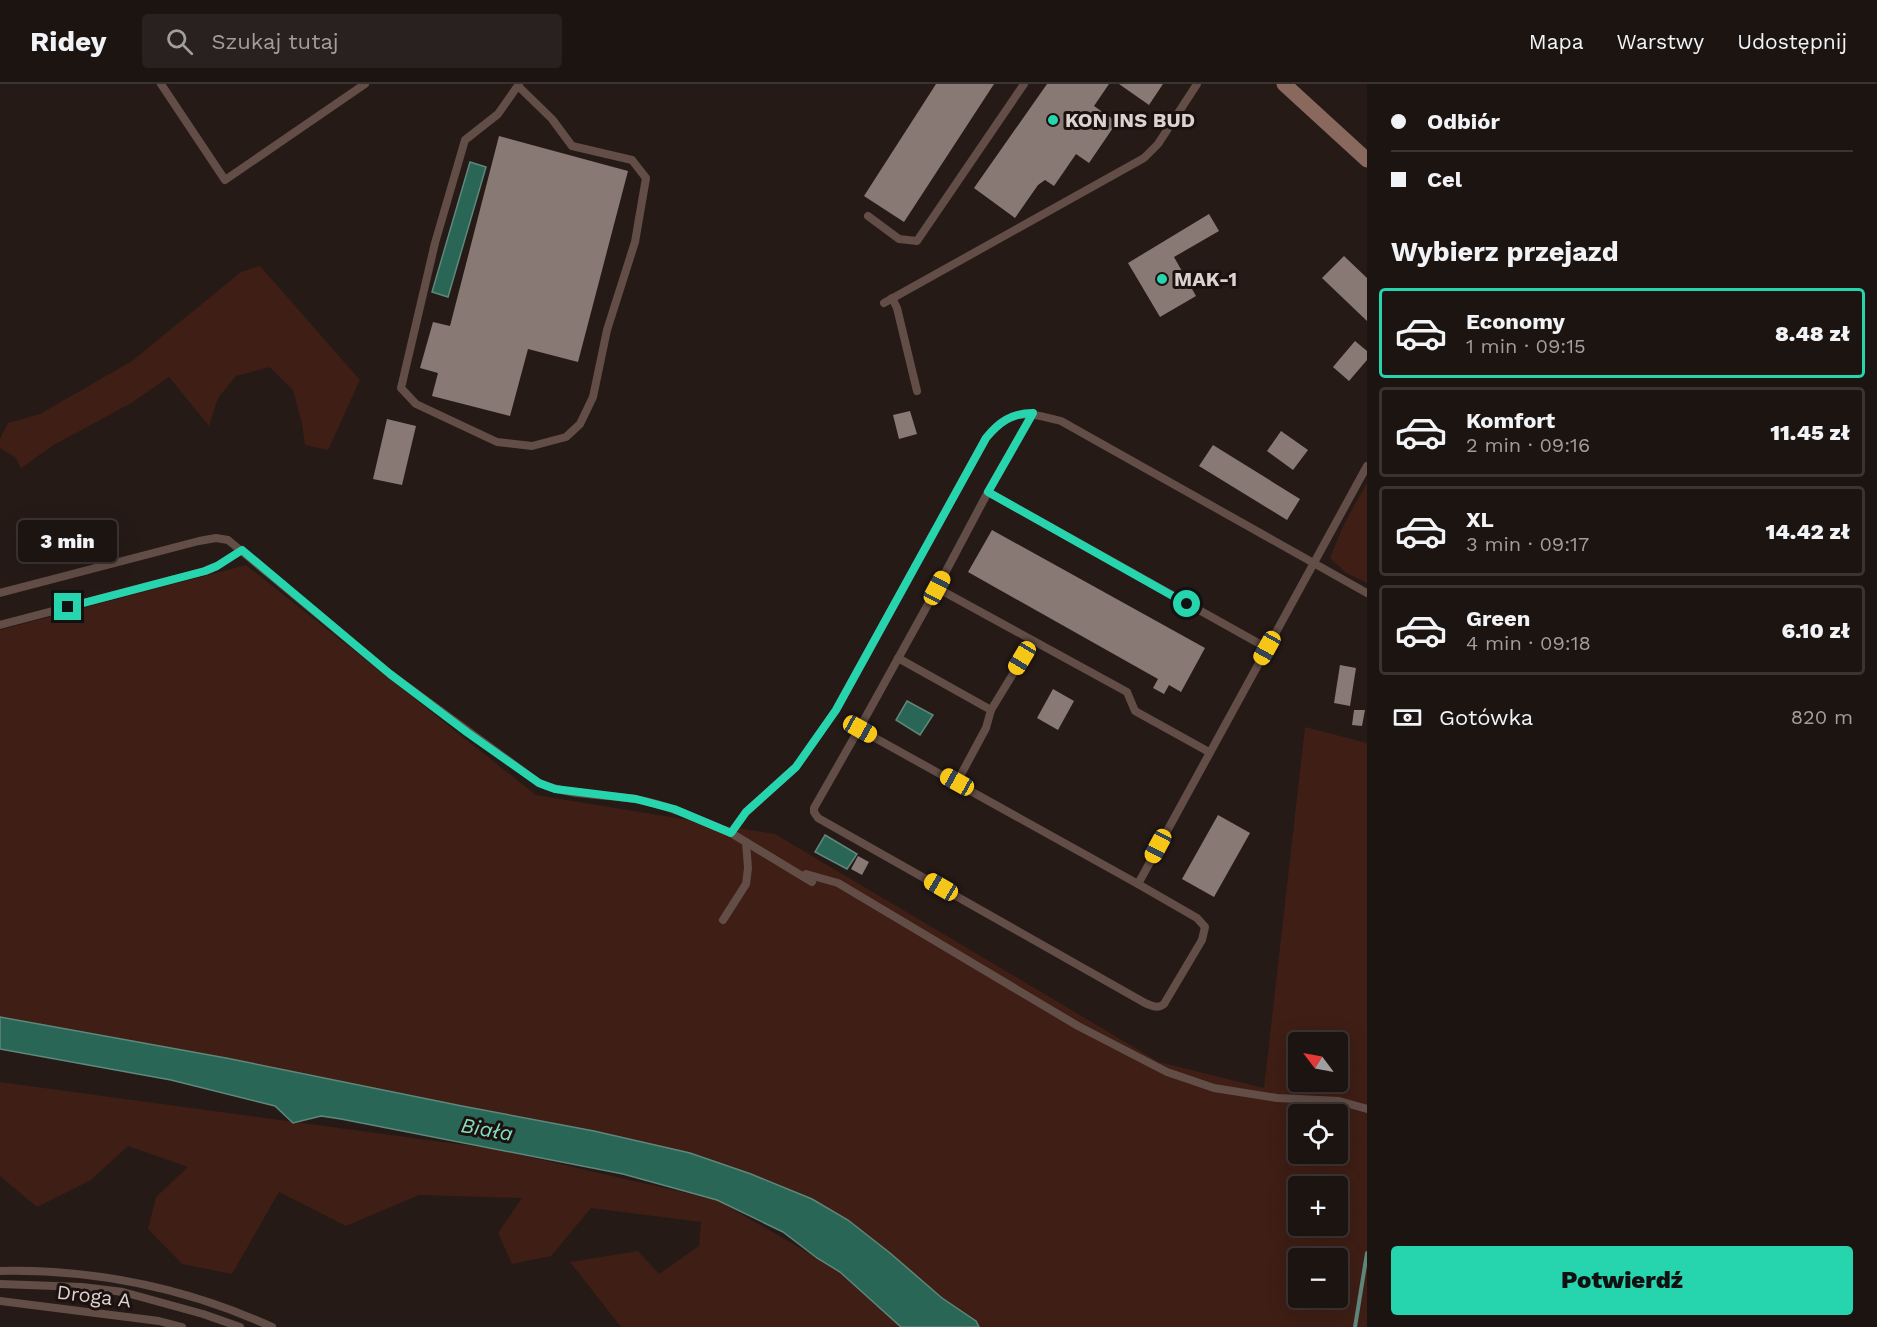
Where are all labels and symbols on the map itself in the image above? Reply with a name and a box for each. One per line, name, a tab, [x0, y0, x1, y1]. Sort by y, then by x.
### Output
place label: KON INS BUD	[1065, 108, 1195, 132]
marker: KON INS BUD	[1046, 113, 1060, 127]
place label: MAK-1	[1174, 267, 1237, 291]
marker: MAK-1	[1155, 272, 1169, 286]
callout: 3 min	[19, 520, 118, 562]
car	[921, 568, 953, 608]
route start	[1173, 590, 1200, 617]
route end	[54, 593, 81, 620]
car	[1250, 628, 1284, 668]
car	[1005, 638, 1039, 678]
car	[840, 712, 880, 746]
car	[937, 765, 977, 799]
car	[1142, 826, 1174, 866]
car	[921, 870, 961, 904]
north arrow	[1288, 1032, 1348, 1092]
water label: Biała	[459, 1112, 515, 1146]
street label: Droga A	[55, 1280, 133, 1312]

